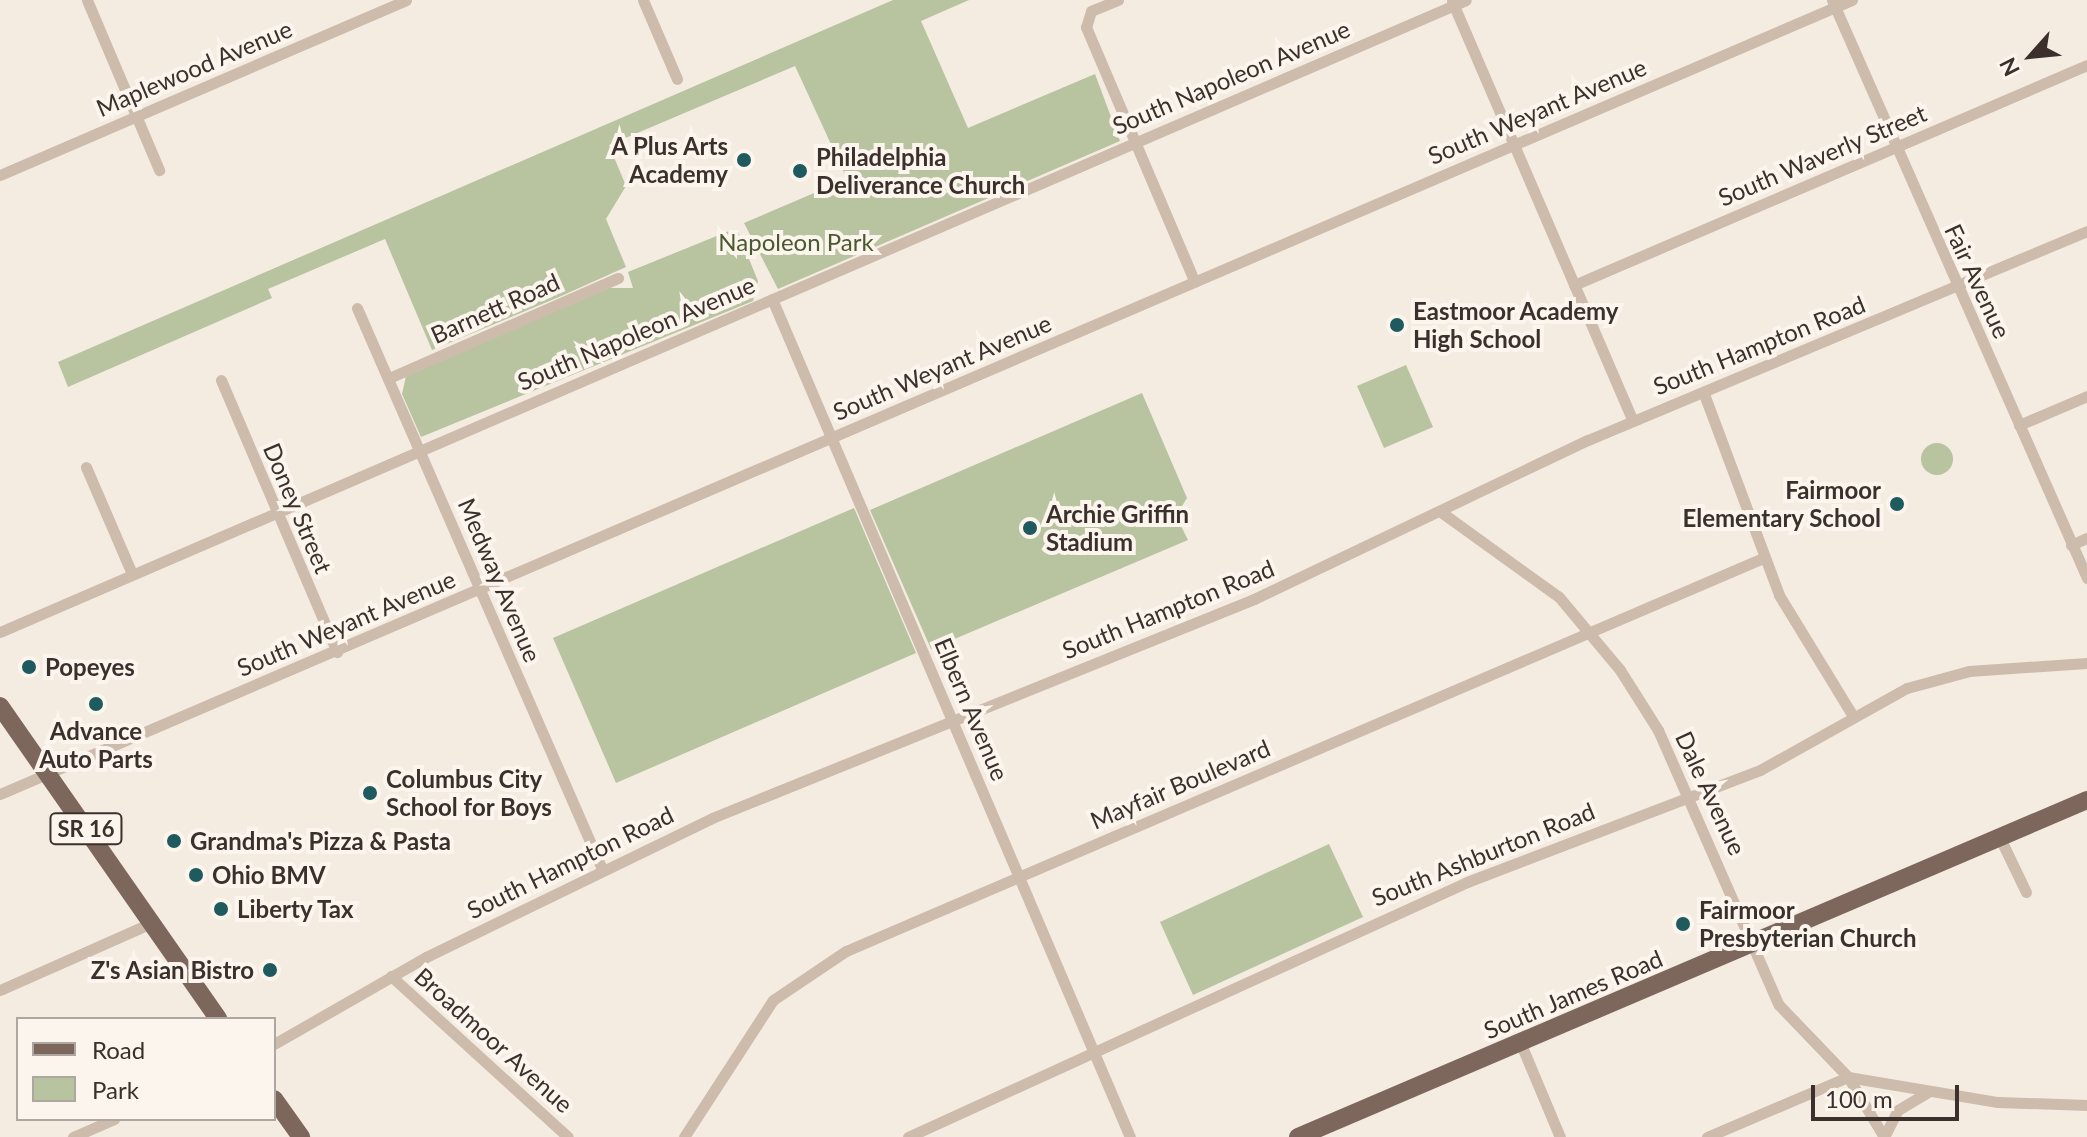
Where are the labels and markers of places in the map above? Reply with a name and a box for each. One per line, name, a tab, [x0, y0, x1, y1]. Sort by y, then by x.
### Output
place label: A Plus Arts Academy	[610, 132, 728, 188]
place label: Philadelphia Deliverance Church	[816, 143, 1025, 199]
marker: A Plus Arts Academy	[735, 151, 753, 169]
marker: Philadelphia Deliverance Church	[791, 162, 809, 180]
place label: Eastmoor Academy High School	[1413, 297, 1620, 353]
marker: Eastmoor Academy High School	[1388, 316, 1406, 334]
place label: Fairmoor Elementary School	[1682, 476, 1881, 532]
marker: Fairmoor Elementary School	[1888, 495, 1906, 513]
place label: Archie Griffin Stadium	[1046, 500, 1189, 556]
marker: Archie Griffin Stadium	[1021, 519, 1039, 537]
place label: Popeyes	[45, 653, 135, 681]
marker: Popeyes	[20, 658, 38, 676]
marker: Advance Auto Parts	[87, 695, 105, 713]
place label: Advance Auto Parts	[39, 717, 153, 773]
place label: Columbus City School for Boys	[386, 765, 552, 821]
marker: Columbus City School for Boys	[361, 784, 379, 802]
place label: Grandma's Pizza & Pasta	[190, 827, 451, 855]
marker: Grandma's Pizza & Pasta	[165, 832, 183, 850]
place label: Ohio BMV	[212, 861, 326, 889]
marker: Ohio BMV	[187, 866, 205, 884]
place label: Liberty Tax	[237, 895, 355, 923]
place label: Fairmoor Presbyterian Church	[1699, 896, 1916, 952]
marker: Liberty Tax	[212, 900, 230, 918]
marker: Fairmoor Presbyterian Church	[1674, 915, 1692, 933]
place label: Z's Asian Bistro	[90, 956, 254, 984]
marker: Z's Asian Bistro	[261, 961, 279, 979]

